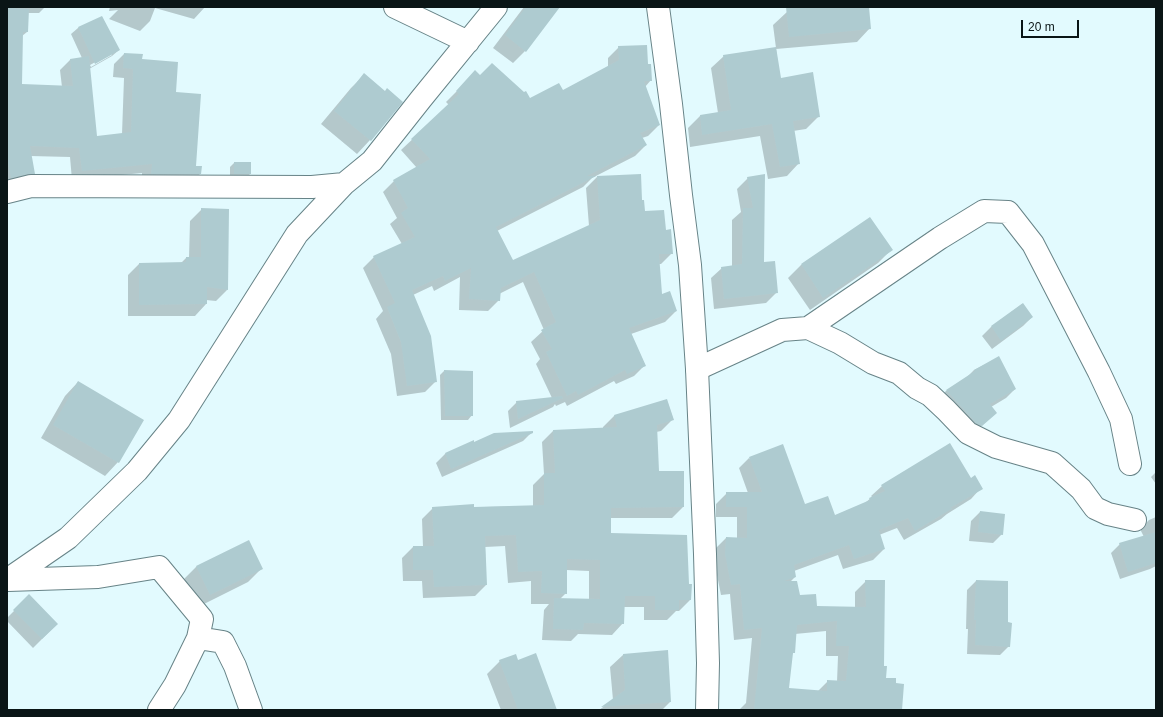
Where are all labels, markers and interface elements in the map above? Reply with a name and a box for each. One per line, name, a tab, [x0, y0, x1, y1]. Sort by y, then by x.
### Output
scale bar	[1023, 12, 1081, 38]
text: 20 m	[1028, 20, 1055, 34]

